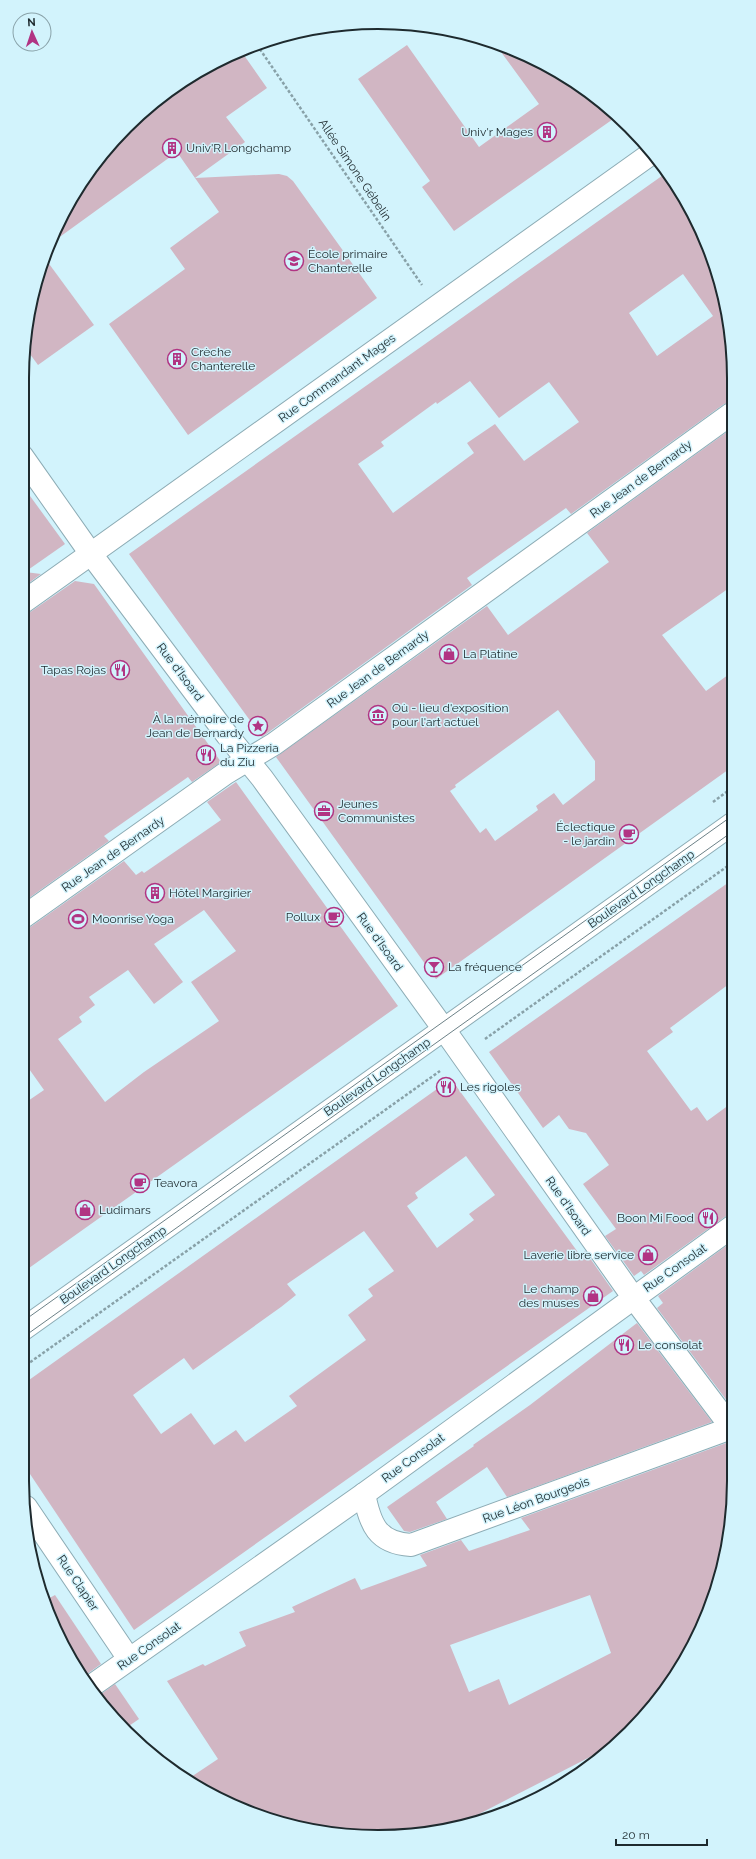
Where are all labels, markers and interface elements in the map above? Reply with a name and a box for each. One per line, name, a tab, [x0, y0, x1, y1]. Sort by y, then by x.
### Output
north arrow	[12, 12, 52, 52]
text: N	[27, 16, 36, 29]
street label: Allée Simone Gébelin	[316, 116, 394, 224]
building icon: Univ'r Mages	[536, 121, 558, 143]
place label: Univ'r Mages	[461, 125, 533, 139]
building icon: Univ'R Longchamp	[161, 137, 183, 159]
place label: Univ'R Longchamp	[186, 141, 291, 155]
place label: École primaire Chanterelle	[308, 247, 388, 275]
school or university icon: École primaire Chanterelle	[283, 250, 305, 272]
street label: Rue Commandant Mages	[276, 331, 398, 425]
place label: Crèche Chanterelle	[191, 345, 255, 373]
building icon: Crèche Chanterelle	[166, 348, 188, 370]
street label: Rue Jean de Bernardy	[587, 437, 695, 521]
street label: Rue Jean de Bernardy	[324, 627, 432, 711]
street label: Rue d'Isoard	[154, 640, 206, 704]
shop icon: La Platine	[438, 643, 460, 665]
place label: La Platine	[463, 647, 518, 661]
restaurant icon: Tapas Rojas	[109, 659, 131, 681]
place label: Tapas Rojas	[41, 663, 106, 677]
place label: Où - lieu d'exposition pour l'art actuel	[392, 701, 508, 729]
museum icon: Où - lieu d'exposition pour l'art actuel	[367, 704, 389, 726]
place label: À la mémoire de Jean de Bernardy	[146, 712, 244, 740]
place icon: À la mémoire de Jean de Bernardy	[247, 715, 269, 737]
place label: La Pizzeria du Ziu	[220, 741, 279, 769]
restaurant icon: La Pizzeria du Ziu	[195, 744, 217, 766]
place label: Jeunes Communistes	[338, 797, 415, 825]
office icon: Jeunes Communistes	[313, 800, 335, 822]
street label: Rue Jean de Bernardy	[59, 813, 168, 895]
place label: Éclectique - le jardin	[556, 820, 615, 848]
cafe icon: Éclectique - le jardin	[618, 823, 640, 845]
street label: Boulevard Longchamp	[585, 847, 697, 931]
building icon: Hôtel Margirier	[144, 882, 166, 904]
place label: Hôtel Margirier	[169, 886, 252, 900]
cafe icon: Pollux	[323, 906, 345, 928]
sports icon: Moonrise Yoga	[67, 908, 89, 930]
place label: Pollux	[286, 910, 320, 924]
street label: Rue d'Isoard	[354, 910, 406, 974]
place label: Moonrise Yoga	[92, 912, 174, 926]
bar icon: La fréquence	[423, 956, 445, 978]
place label: La fréquence	[448, 960, 522, 974]
street label: Boulevard Longchamp	[321, 1035, 433, 1119]
restaurant icon: Les rigoles	[435, 1076, 457, 1098]
place label: Les rigoles	[460, 1080, 520, 1094]
cafe icon: Teavora	[129, 1172, 151, 1194]
street label: Rue d'Isoard	[543, 1174, 593, 1238]
place label: Teavora	[154, 1176, 197, 1190]
shop icon: Ludimars	[74, 1199, 96, 1221]
place label: Ludimars	[99, 1203, 151, 1217]
restaurant icon: Boon Mi Food	[697, 1207, 719, 1229]
place label: Boon Mi Food	[617, 1211, 694, 1225]
street label: Boulevard Longchamp	[57, 1223, 169, 1307]
street label: Rue Consolat	[641, 1241, 709, 1295]
shop icon: Laverie libre service	[637, 1244, 659, 1266]
place label: Laverie libre service	[523, 1248, 634, 1262]
place label: Le champ des muses	[519, 1282, 579, 1310]
shop icon: Le champ des muses	[582, 1285, 604, 1307]
restaurant icon: Le consolat	[613, 1334, 635, 1356]
place label: Le consolat	[638, 1338, 702, 1352]
street label: Rue Consolat	[379, 1431, 447, 1485]
street label: Rue Léon Bourgeois	[481, 1474, 591, 1526]
street label: Rue Clapier	[54, 1552, 102, 1614]
street label: Rue Consolat	[115, 1619, 183, 1673]
scale bar	[616, 1821, 707, 1847]
text: 20 m	[622, 1828, 650, 1842]

